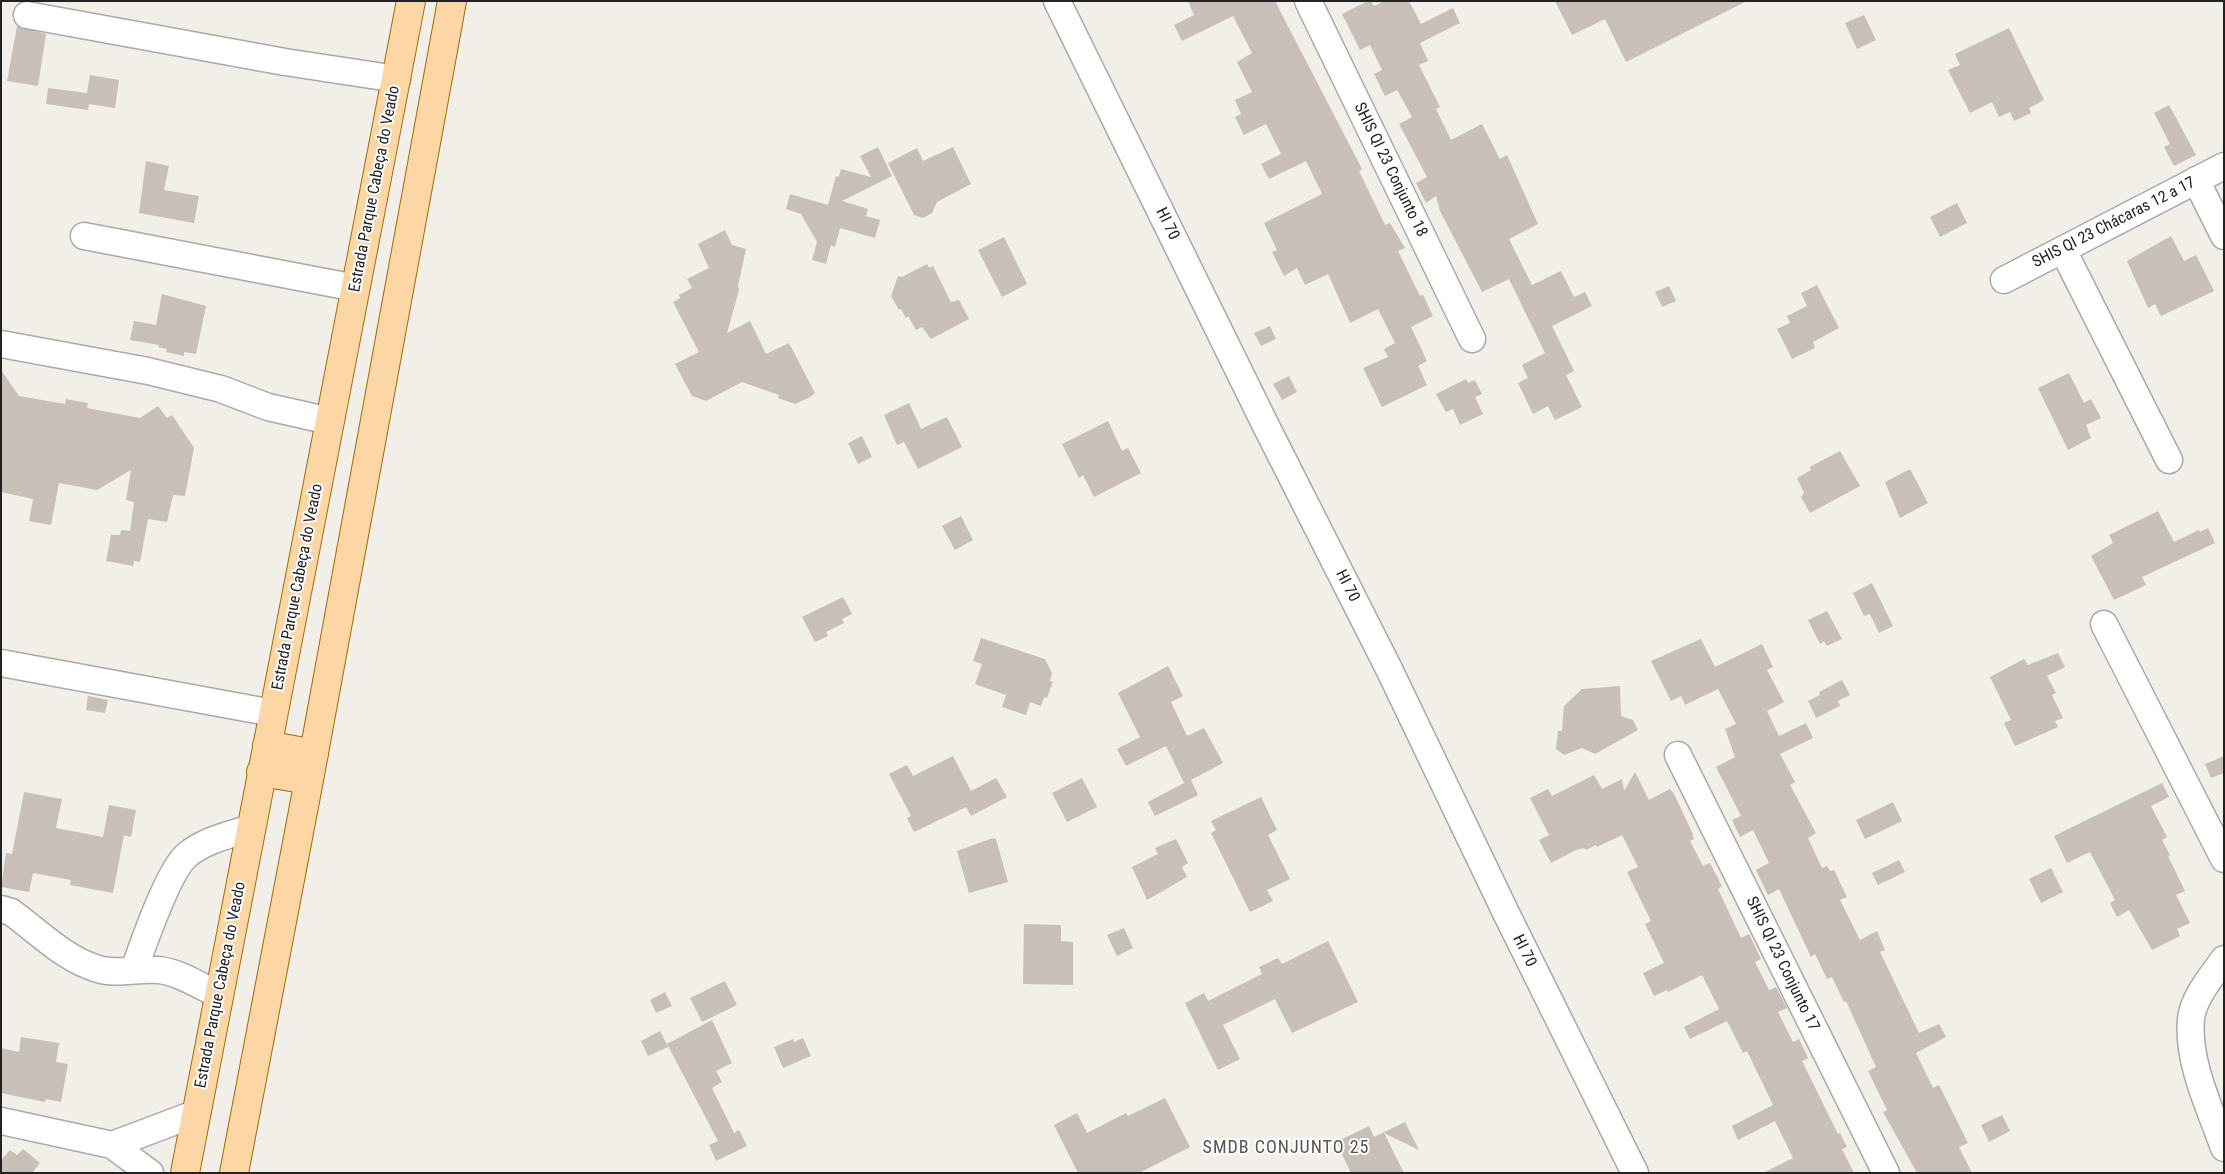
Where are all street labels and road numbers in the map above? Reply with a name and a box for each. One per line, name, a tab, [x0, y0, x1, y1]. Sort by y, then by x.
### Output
street label: Estrada Parque Cabeça do Veado	[346, 84, 404, 294]
street label: SHIS QI 23 Conjunto 18	[1349, 100, 1431, 240]
street label: SHIS QI 23 Chácaras 12 a 17	[2029, 174, 2199, 272]
street label: HI 70	[1151, 205, 1183, 243]
street label: Estrada Parque Cabeça do Veado	[269, 482, 327, 692]
street label: HI 70	[1331, 567, 1363, 605]
street label: Estrada Parque Cabeça do Veado	[192, 880, 250, 1090]
street label: SHIS QI 23 Conjunto 17	[1741, 894, 1823, 1034]
street label: HI 70	[1508, 932, 1540, 970]

